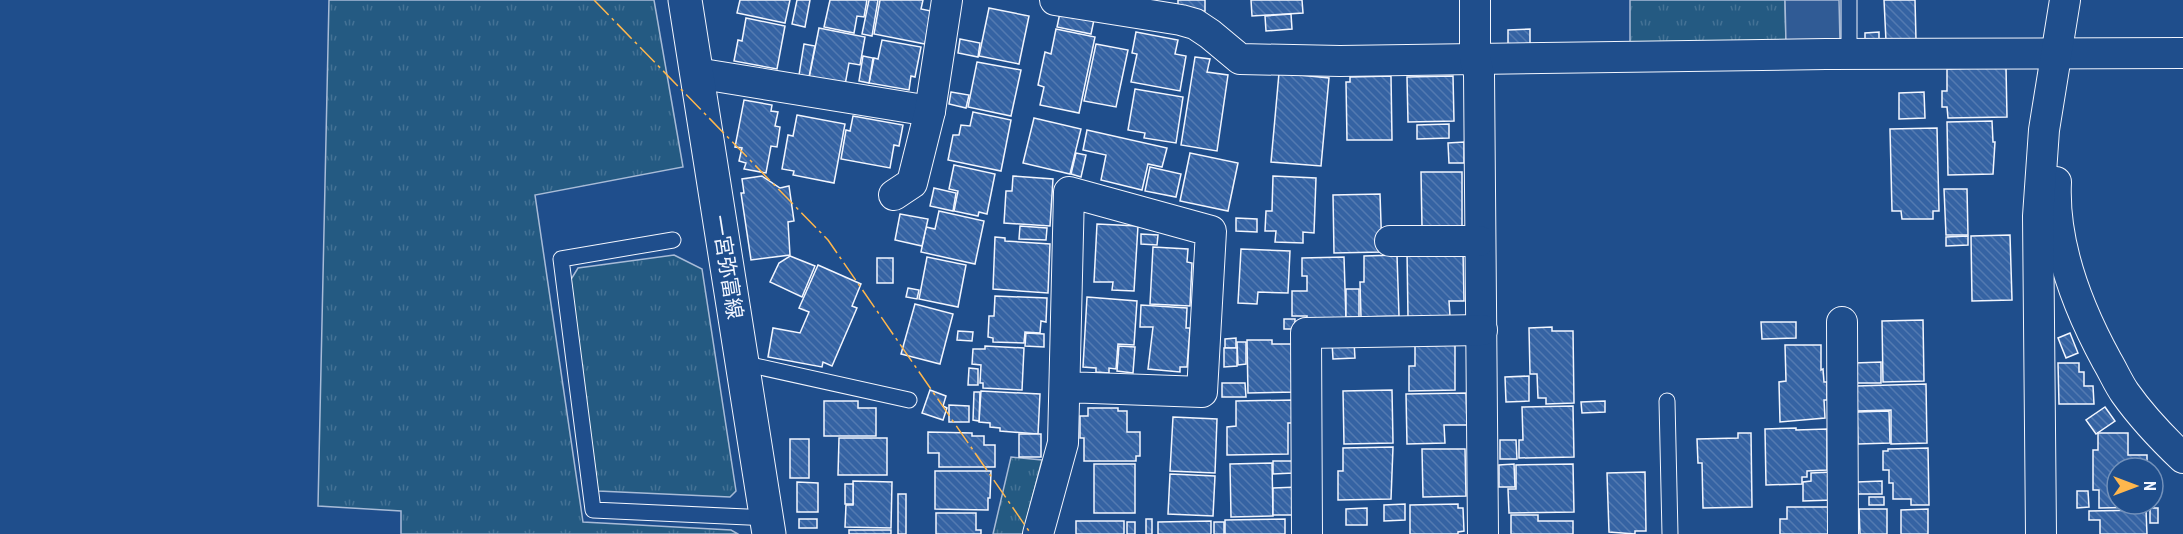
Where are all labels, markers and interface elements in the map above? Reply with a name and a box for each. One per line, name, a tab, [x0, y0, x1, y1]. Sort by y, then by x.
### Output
street label: 一宮弥富線	[707, 213, 747, 321]
north arrow	[2105, 456, 2165, 516]
text: N	[2140, 481, 2159, 491]

